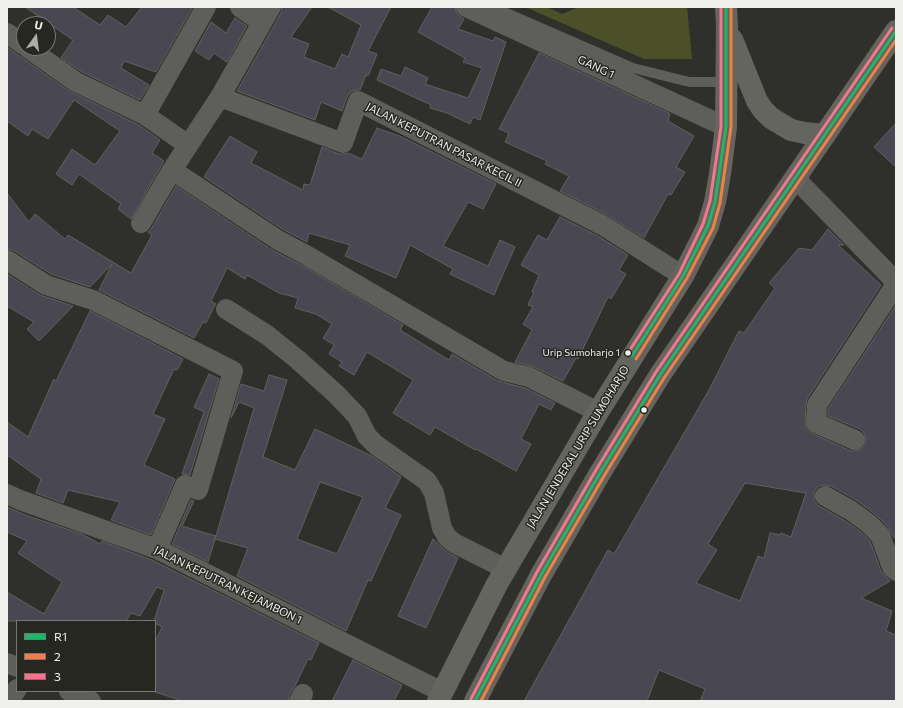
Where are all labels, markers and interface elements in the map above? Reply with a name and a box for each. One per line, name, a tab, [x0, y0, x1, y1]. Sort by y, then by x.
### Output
north arrow	[16, 16, 56, 56]
text: U	[33, 18, 44, 32]
street label: GANG 1	[576, 53, 616, 81]
street label: JALAN KEPUTRAN PASAR KECIL II	[364, 100, 524, 190]
place label: Urip Sumoharjo 1	[542, 347, 620, 359]
marker: Urip Sumoharjo 1	[623, 348, 633, 358]
street label: JALAN JENDERAL URIP SUMOHARJO	[524, 363, 632, 531]
unlabelled marker	[639, 405, 649, 415]
street label: JALAN KEPUTRAN KEJAMBON 1	[152, 543, 304, 627]
legend	[16, 620, 156, 692]
text: R1	[54, 629, 67, 643]
text: 2	[54, 649, 61, 663]
text: 3	[54, 669, 61, 683]

